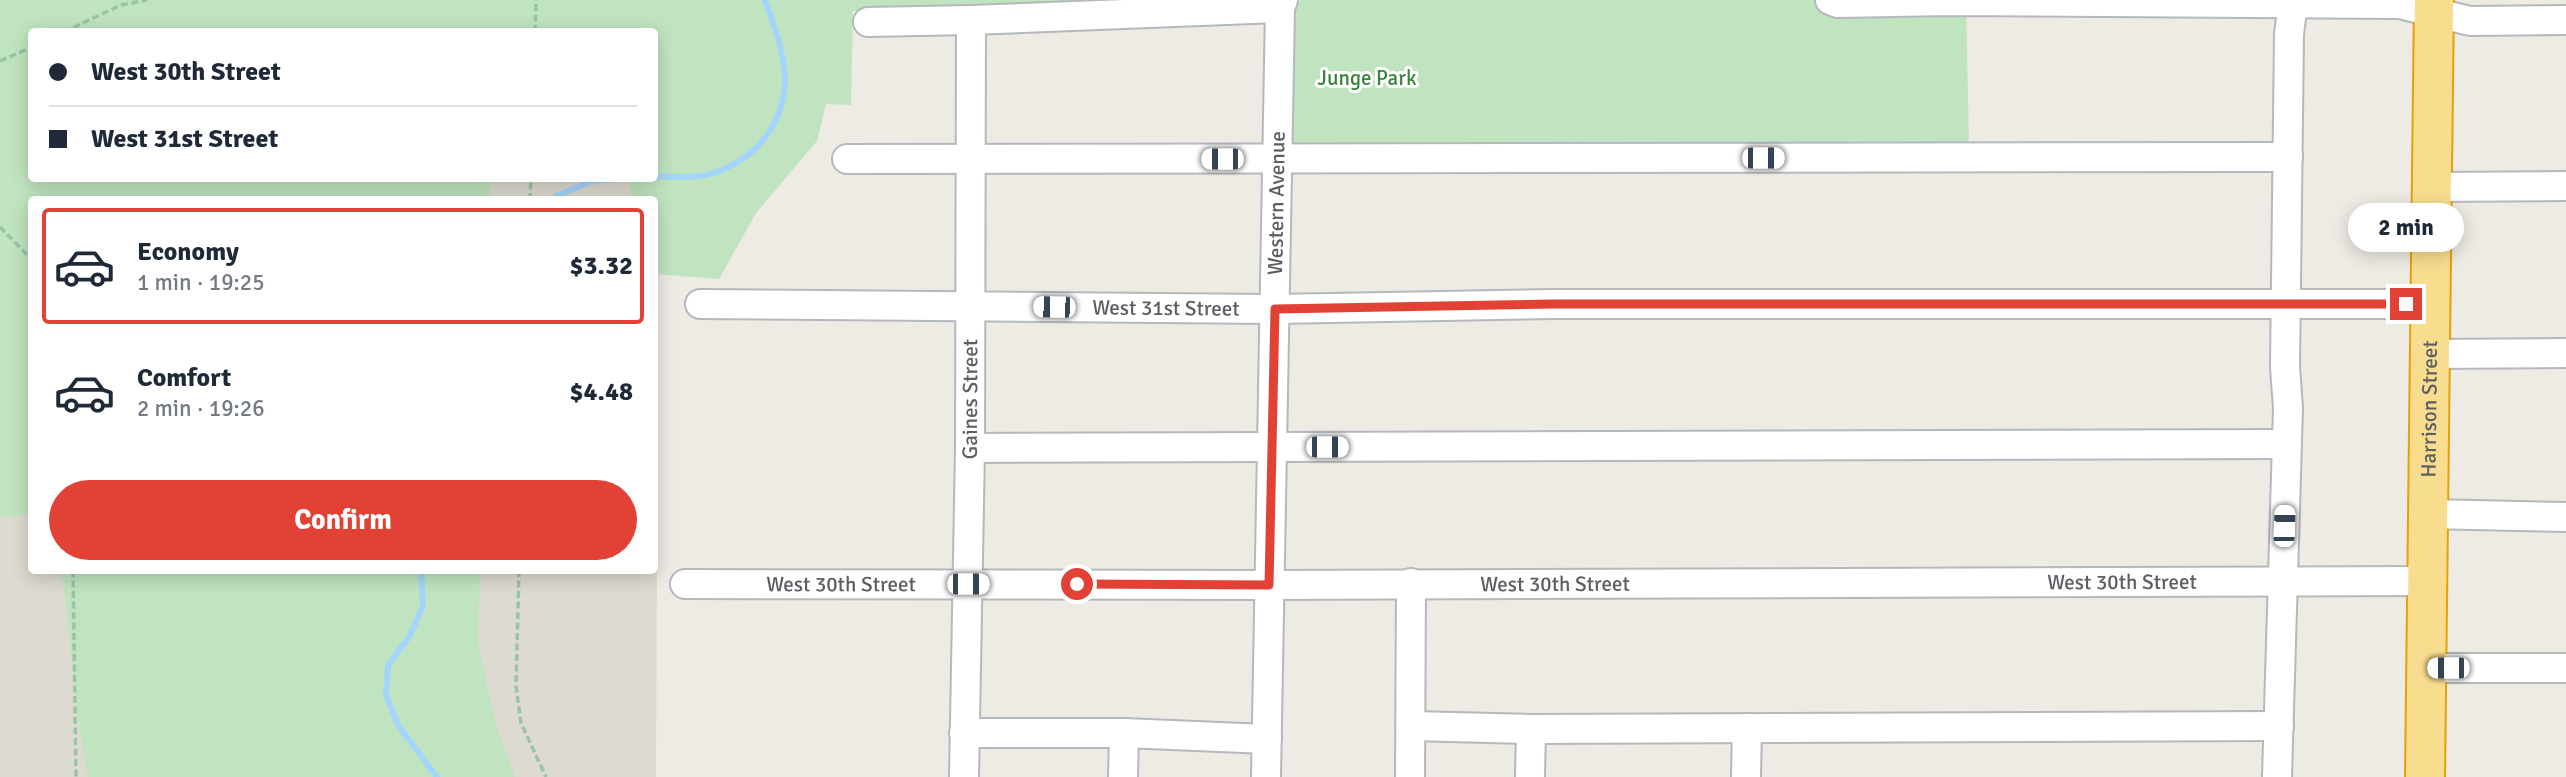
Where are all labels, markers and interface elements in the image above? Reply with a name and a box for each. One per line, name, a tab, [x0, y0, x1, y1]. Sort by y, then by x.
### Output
text: West 30th Street	[91, 56, 281, 88]
park label: Junge Park	[1318, 65, 1417, 91]
text: West 31st Street	[91, 123, 278, 155]
street label: Western Avenue	[1262, 131, 1291, 275]
car	[1743, 148, 1785, 169]
car	[1202, 149, 1244, 170]
callout: 2 min	[2348, 202, 2464, 252]
text: 2 min	[2378, 213, 2434, 242]
icon: car	[53, 235, 116, 298]
text: Economy	[137, 236, 239, 268]
text: $3.32	[569, 250, 633, 282]
text: 1 min · 19:25	[137, 268, 265, 297]
route end	[2390, 288, 2422, 320]
street label: West 31st Street	[1092, 294, 1240, 322]
car	[1033, 296, 1076, 318]
street label: Gaines Street	[957, 339, 983, 460]
street label: Harrison Street	[2415, 340, 2443, 478]
icon: car	[53, 361, 116, 424]
text: Comfort	[137, 362, 231, 394]
text: $4.48	[569, 376, 633, 408]
text: 2 min · 19:26	[137, 394, 265, 423]
car	[1307, 437, 1349, 458]
button: Confirm	[49, 480, 637, 560]
car	[2273, 505, 2296, 547]
route start	[1061, 568, 1093, 600]
street label: West 30th Street	[2047, 569, 2197, 595]
street label: West 30th Street	[766, 571, 916, 597]
street label: West 30th Street	[1480, 571, 1630, 597]
car	[948, 574, 990, 595]
car	[2428, 658, 2470, 679]

